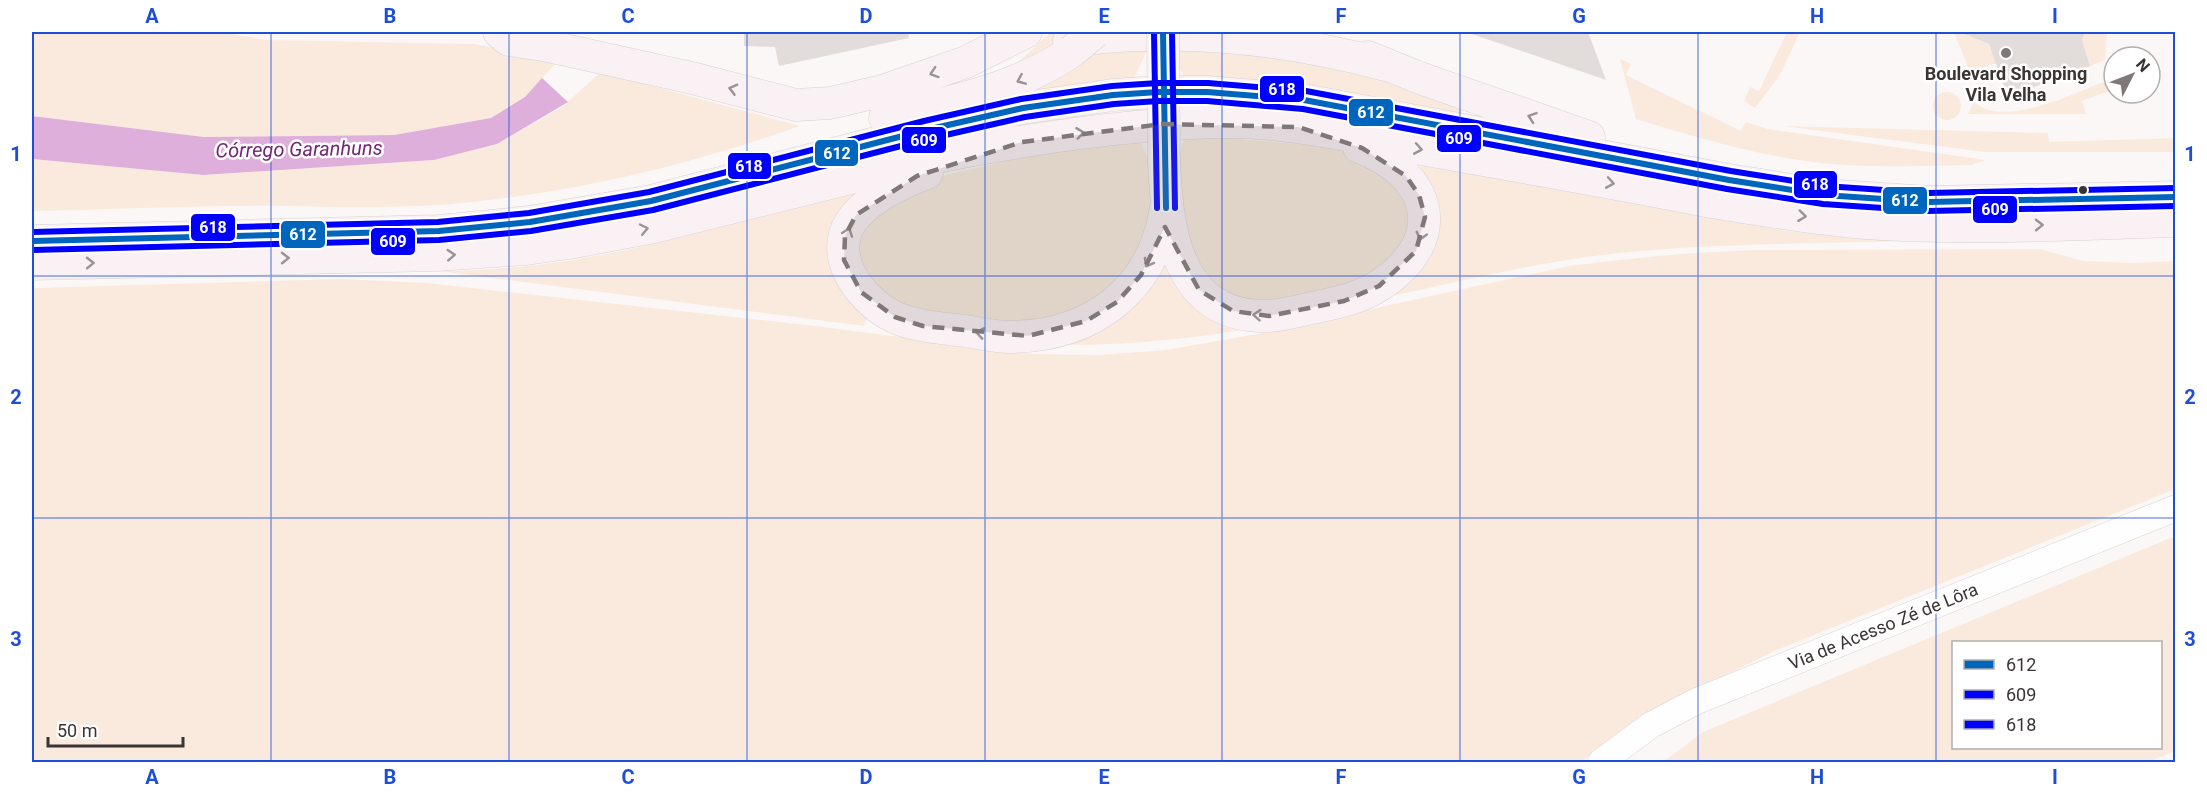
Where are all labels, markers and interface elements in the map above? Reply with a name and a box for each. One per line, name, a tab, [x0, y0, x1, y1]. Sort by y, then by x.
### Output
text: A	[145, 4, 159, 28]
text: B	[384, 4, 396, 28]
text: C	[621, 4, 635, 28]
text: D	[860, 4, 873, 28]
text: E	[1098, 4, 1110, 28]
text: F	[1336, 4, 1347, 28]
text: G	[1572, 4, 1586, 28]
text: H	[1810, 4, 1824, 28]
text: I	[2052, 4, 2058, 28]
north arrow	[2102, 45, 2162, 105]
marker: Boulevard Shopping Vila Velha	[1999, 46, 2013, 60]
text: N	[2132, 55, 2154, 76]
place label: Boulevard Shopping Vila Velha	[1925, 63, 2087, 105]
one-way arrow	[930, 66, 940, 78]
one-way arrow	[1016, 73, 1027, 85]
line badge: 618	[1259, 75, 1305, 103]
text: 618	[1268, 80, 1296, 99]
one-way arrow	[728, 83, 738, 96]
line badge: 612	[1348, 98, 1394, 127]
text: 612	[1357, 103, 1385, 122]
one-way arrow	[1527, 112, 1538, 125]
line badge: 609	[1436, 124, 1482, 153]
line badge: 609	[901, 126, 947, 154]
one-way arrow	[1076, 127, 1085, 140]
text: 609	[1445, 129, 1473, 148]
text: 609	[910, 131, 938, 150]
water label: Córrego Garanhuns	[215, 136, 383, 162]
line badge: 612	[814, 139, 859, 167]
text: 1	[10, 142, 22, 166]
one-way arrow	[1413, 142, 1423, 154]
text: 1	[2184, 142, 2196, 166]
text: 612	[823, 144, 851, 163]
line badge: 618	[727, 152, 772, 180]
text: 618	[735, 157, 763, 176]
line badge: 618	[1793, 170, 1838, 199]
text: 618	[1801, 175, 1829, 194]
one-way arrow	[1605, 176, 1615, 189]
unlabelled marker	[2077, 184, 2089, 196]
line badge: 612	[1882, 186, 1928, 215]
text: 612	[1891, 191, 1919, 210]
line badge: 609	[1972, 195, 2018, 224]
text: 609	[1981, 200, 2009, 219]
one-way arrow	[1798, 209, 1807, 221]
line badge: 618	[190, 213, 236, 242]
text: 618	[199, 218, 227, 237]
one-way arrow	[2034, 219, 2043, 231]
line badge: 612	[280, 220, 326, 249]
one-way arrow	[639, 223, 649, 236]
text: 612	[289, 225, 317, 244]
line badge: 609	[370, 227, 416, 256]
one-way arrow	[840, 227, 853, 238]
one-way arrow	[1416, 231, 1429, 241]
text: 609	[379, 232, 407, 251]
one-way arrow	[446, 248, 455, 261]
one-way arrow	[280, 252, 289, 264]
one-way arrow	[85, 256, 94, 269]
one-way arrow	[1144, 257, 1155, 267]
one-way arrow	[1252, 309, 1261, 322]
one-way arrow	[976, 328, 985, 340]
text: 2	[10, 385, 22, 409]
text: 2	[2184, 385, 2196, 409]
street label: Via de Acesso Zé de Lôra	[1785, 578, 1981, 674]
text: 3	[10, 627, 22, 651]
text: 3	[2184, 627, 2196, 651]
legend	[1952, 641, 2162, 749]
text: 612	[2006, 654, 2036, 675]
text: 609	[2006, 684, 2036, 705]
scale bar	[48, 710, 183, 748]
text: 618	[2006, 714, 2036, 735]
text: 50 m	[57, 720, 97, 741]
text: A	[145, 765, 159, 789]
text: B	[384, 765, 396, 789]
text: C	[621, 765, 635, 789]
text: D	[860, 765, 873, 789]
text: E	[1098, 765, 1110, 789]
text: F	[1336, 765, 1347, 789]
text: G	[1572, 765, 1586, 789]
text: H	[1810, 765, 1824, 789]
text: I	[2052, 765, 2058, 789]

